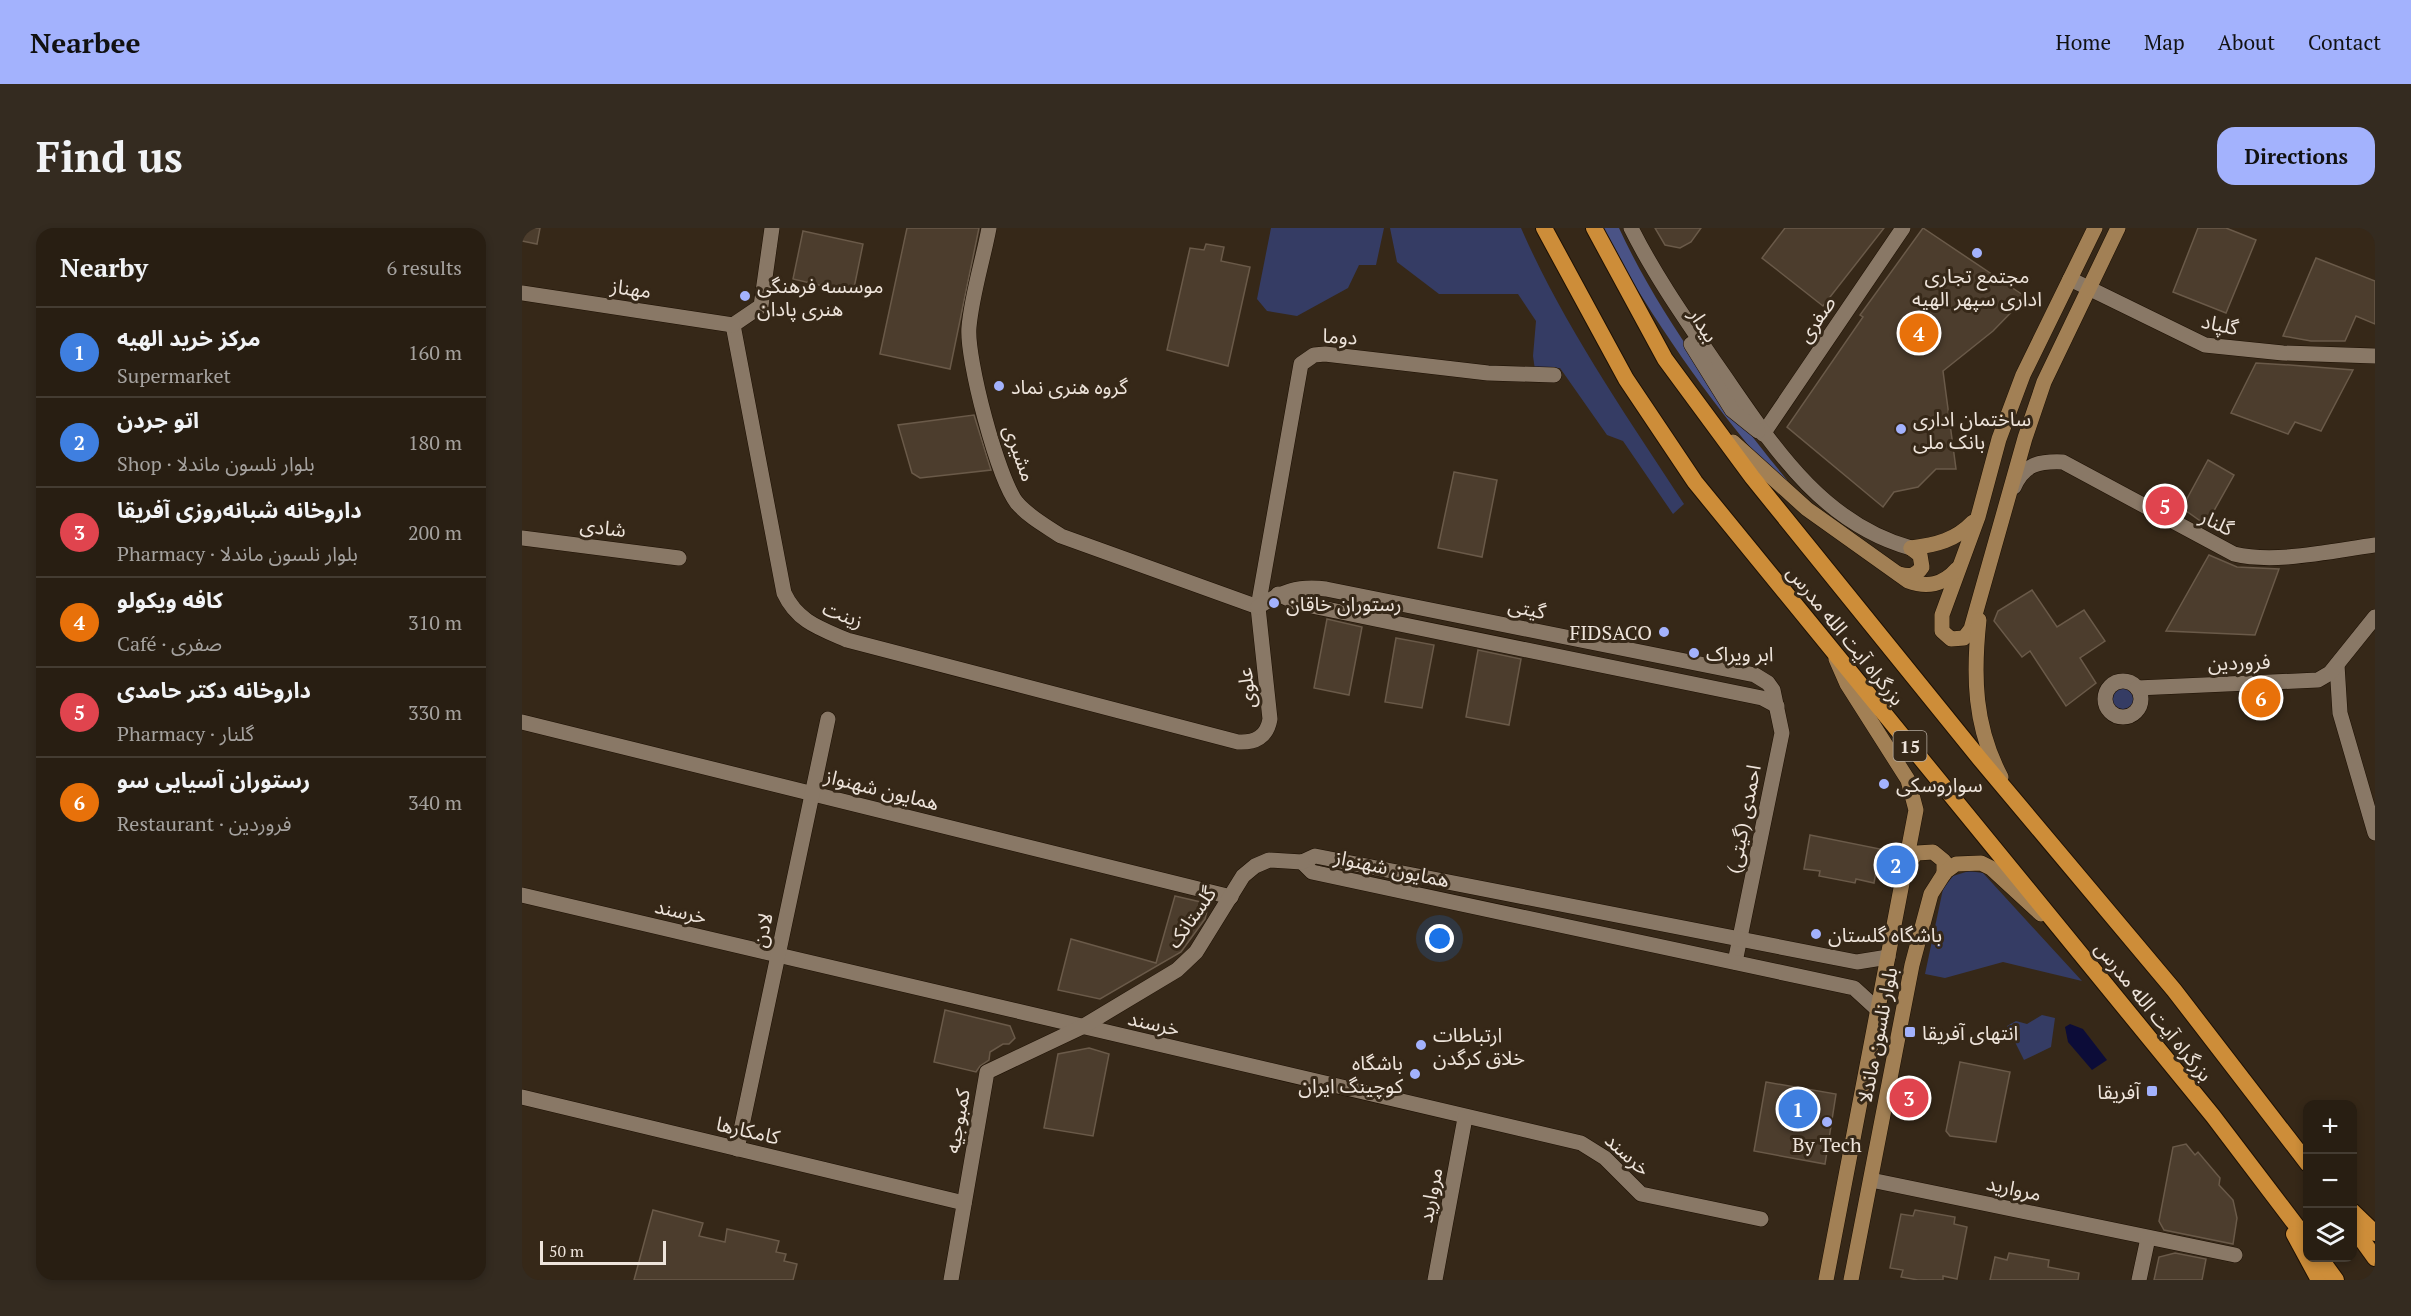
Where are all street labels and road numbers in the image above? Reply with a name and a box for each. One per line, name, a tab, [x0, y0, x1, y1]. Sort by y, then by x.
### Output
street label: مهناز	[608, 272, 653, 304]
street label: صفری	[1791, 290, 1841, 348]
street label: بیدار	[1683, 302, 1725, 347]
street label: گلپاد	[2199, 307, 2242, 341]
street label: دوما	[1322, 322, 1358, 350]
street label: مشیری	[997, 421, 1043, 485]
street label: گلنار	[2195, 502, 2239, 542]
street label: شادی	[578, 511, 628, 543]
street label: بزرگراه آیت الله مدرس	[1781, 559, 1911, 711]
street label: گیتی	[1506, 591, 1549, 625]
street label: زینت	[819, 594, 867, 634]
street label: فروردین	[2207, 647, 2271, 677]
street label: علوی	[1230, 666, 1262, 710]
road number: 15	[1894, 731, 1926, 761]
street label: همایون شهنواز	[821, 761, 942, 816]
street label: احمدی (گیتی)	[1719, 762, 1767, 876]
street label: همایون شهنواز	[1331, 842, 1452, 893]
street label: گلستانک	[1160, 880, 1222, 953]
street label: خرسند	[652, 892, 710, 930]
street label: لادن	[745, 910, 779, 950]
street label: بزرگراه آیت الله مدرس	[2089, 935, 2219, 1087]
street label: بلوار نلسون ماندلا	[1851, 965, 1903, 1105]
street label: خرسند	[1125, 1004, 1183, 1042]
street label: کمبوجیه	[938, 1086, 976, 1155]
street label: کامکارها	[714, 1110, 783, 1151]
street label: خرسند	[1600, 1126, 1656, 1182]
street label: مروارید	[1411, 1165, 1449, 1225]
street label: مروارید	[1984, 1169, 2044, 1207]

